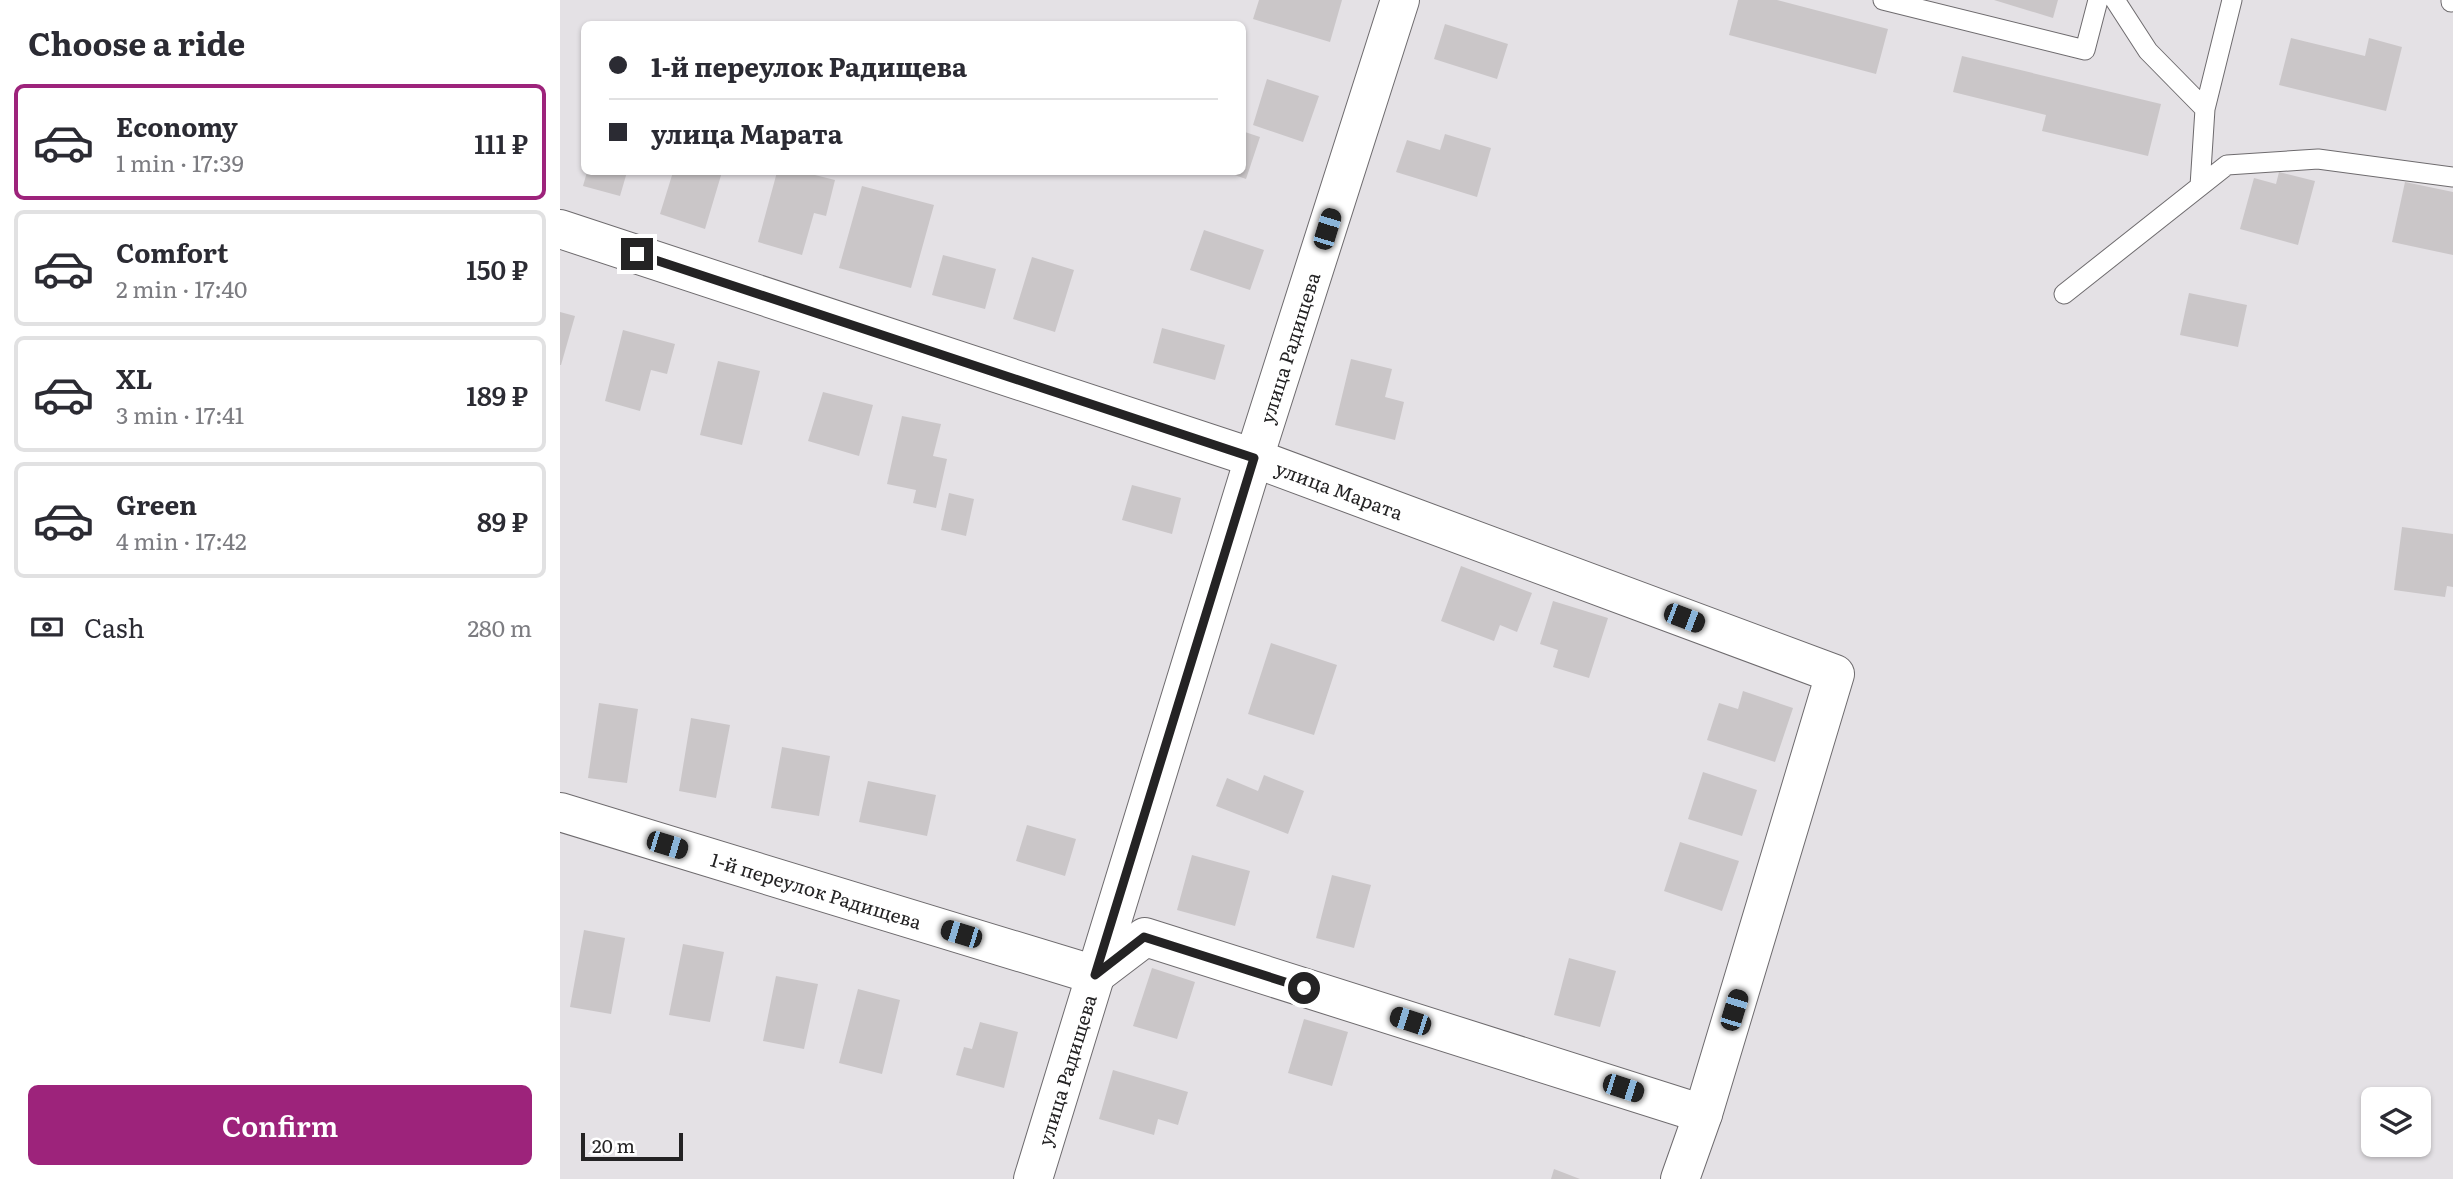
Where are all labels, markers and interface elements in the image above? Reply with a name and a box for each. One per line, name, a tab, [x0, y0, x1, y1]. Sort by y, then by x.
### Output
text: Choose a ride	[28, 18, 245, 66]
text: 1-й переулок Радищева	[651, 46, 967, 85]
text: Economy	[116, 106, 238, 145]
icon: car	[32, 111, 95, 174]
text: улица Марата	[651, 113, 843, 152]
text: 111 ₽	[474, 123, 528, 162]
text: 1 min · 17:39	[116, 145, 244, 179]
car	[1311, 206, 1344, 252]
text: Comfort	[116, 232, 228, 271]
icon: car	[32, 237, 95, 300]
route end	[621, 238, 653, 270]
text: 150 ₽	[466, 249, 528, 288]
street label: улица Радищева	[1252, 268, 1327, 427]
text: 2 min · 17:40	[116, 271, 247, 305]
text: XL	[116, 358, 153, 397]
icon: car	[32, 363, 95, 426]
text: 189 ₽	[466, 375, 528, 414]
text: 3 min · 17:41	[116, 397, 244, 431]
street label: улица Марата	[1272, 453, 1408, 527]
text: Green	[116, 484, 197, 523]
icon: car	[32, 489, 95, 552]
text: 89 ₽	[477, 501, 528, 540]
text: 4 min · 17:42	[116, 523, 247, 557]
car	[1661, 601, 1708, 635]
text: Cash	[84, 607, 145, 646]
icon: cash	[28, 608, 66, 646]
text: 280 m	[467, 610, 532, 644]
car	[644, 829, 691, 861]
street label: 1-й переулок Радищева	[708, 845, 926, 936]
car	[938, 918, 985, 950]
route start	[1288, 972, 1320, 1004]
car	[1718, 987, 1751, 1033]
street label: улица Радищева	[1030, 990, 1103, 1149]
car	[1387, 1005, 1434, 1037]
car	[1600, 1072, 1647, 1104]
button: Confirm	[28, 1085, 532, 1165]
map controls	[2361, 1087, 2431, 1157]
button: layers	[2361, 1087, 2431, 1157]
scale bar	[581, 1130, 682, 1162]
text: 20 m	[592, 1131, 635, 1159]

